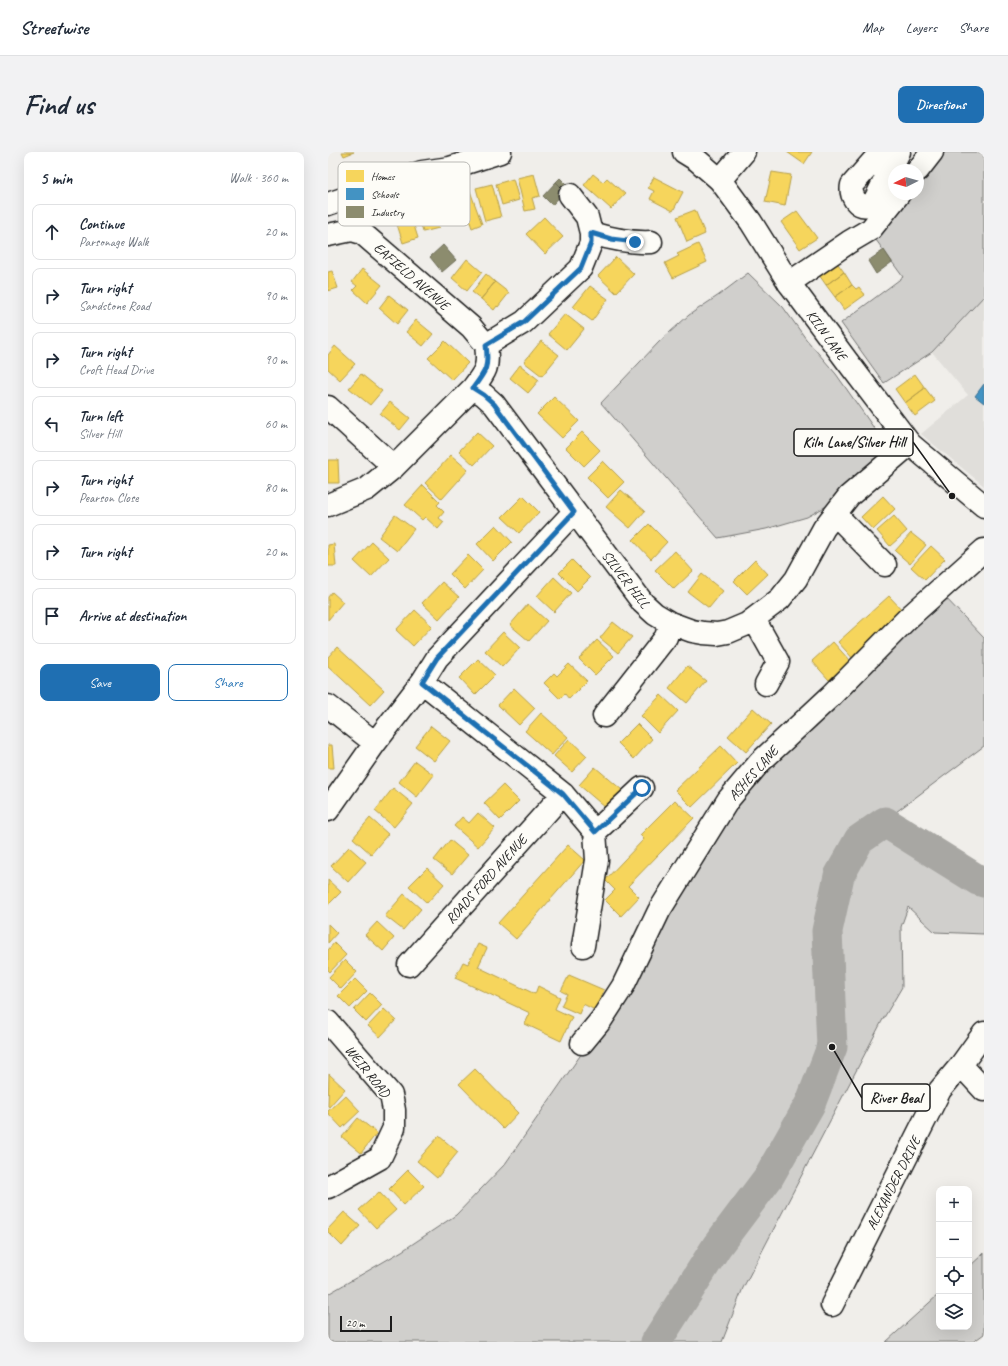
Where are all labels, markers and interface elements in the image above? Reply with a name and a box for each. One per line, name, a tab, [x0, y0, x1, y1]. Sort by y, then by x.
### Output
text: Streetwise	[20, 16, 88, 40]
text: Map	[862, 19, 884, 36]
text: Layers	[906, 19, 937, 36]
text: Share	[959, 19, 988, 36]
button: Directions	[898, 86, 984, 123]
text: Find us	[24, 87, 94, 122]
legend	[338, 162, 470, 226]
north arrow	[888, 164, 924, 200]
text: 5 min	[40, 168, 72, 189]
text: Homes	[371, 169, 396, 183]
text: Walk · 360 m	[229, 170, 288, 186]
text: Schools	[371, 187, 400, 201]
text: Industry	[371, 205, 405, 219]
text: Continue	[79, 215, 124, 234]
icon: ahead	[41, 221, 63, 243]
text: 20 m	[265, 224, 287, 240]
route end	[626, 233, 644, 251]
text: Parsonage Walk	[79, 234, 149, 250]
street label: EAFIELD AVENUE	[370, 239, 455, 315]
text: Turn right	[79, 279, 132, 298]
icon: right	[41, 285, 63, 307]
text: 90 m	[265, 288, 287, 304]
text: Sandstone Road	[79, 298, 150, 314]
street label: KILN LANE	[803, 307, 852, 366]
text: Turn right	[79, 343, 132, 362]
icon: right	[41, 349, 63, 371]
text: 90 m	[265, 352, 287, 368]
text: Croft Head Drive	[79, 362, 153, 378]
text: Turn left	[79, 407, 122, 426]
icon: left	[41, 413, 63, 435]
text: 60 m	[265, 416, 287, 432]
text: Silver Hill	[79, 426, 121, 442]
callout: Kiln Lane/Silver Hill	[794, 429, 913, 456]
text: Kiln Lane/Silver Hill	[803, 433, 909, 452]
text: Turn right	[79, 471, 132, 490]
icon: right	[41, 477, 63, 499]
text: 80 m	[265, 480, 287, 496]
text: Pearson Close	[79, 490, 139, 506]
icon: right	[41, 541, 63, 563]
text: Turn right	[79, 543, 132, 562]
text: 20 m	[265, 544, 287, 560]
street label: SILVER HILL	[598, 547, 654, 612]
icon: arrive	[41, 605, 63, 627]
text: Arrive at destination	[79, 607, 186, 626]
button: Save	[40, 664, 160, 701]
button: Share	[168, 664, 288, 701]
street label: ASHES LANE	[725, 742, 783, 804]
route start	[633, 779, 651, 797]
street label: ROADS FORD AVENUE	[442, 830, 532, 927]
street label: WEIR ROAD	[341, 1042, 395, 1102]
callout: River Beal	[862, 1084, 930, 1111]
text: River Beal	[870, 1089, 926, 1108]
street label: ALEXANDER DRIVE	[863, 1132, 925, 1233]
map controls	[936, 1186, 972, 1330]
button: +	[936, 1186, 972, 1222]
button: −	[936, 1222, 972, 1258]
button: locate	[936, 1258, 972, 1294]
button: layers	[936, 1294, 972, 1330]
scale bar	[340, 1314, 392, 1333]
text: 20 m	[346, 1316, 365, 1330]

